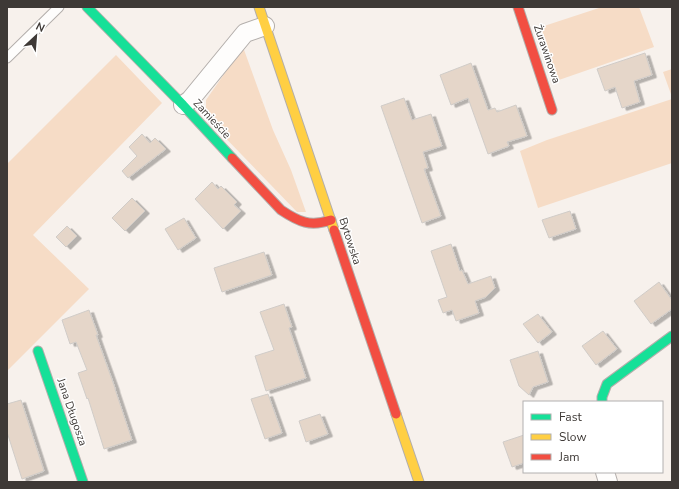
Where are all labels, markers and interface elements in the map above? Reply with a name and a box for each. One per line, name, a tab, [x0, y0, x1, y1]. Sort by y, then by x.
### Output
north arrow	[16, 16, 56, 56]
text: N	[33, 19, 47, 36]
street label: Żurawinowa	[530, 23, 564, 86]
street label: Zamieście	[190, 96, 234, 142]
street label: Bytowska	[335, 216, 365, 267]
street label: Jana Długosza	[53, 375, 91, 448]
legend	[523, 401, 663, 473]
text: Fast	[559, 409, 582, 425]
text: Slow	[559, 429, 587, 445]
text: Jam	[558, 449, 580, 465]

